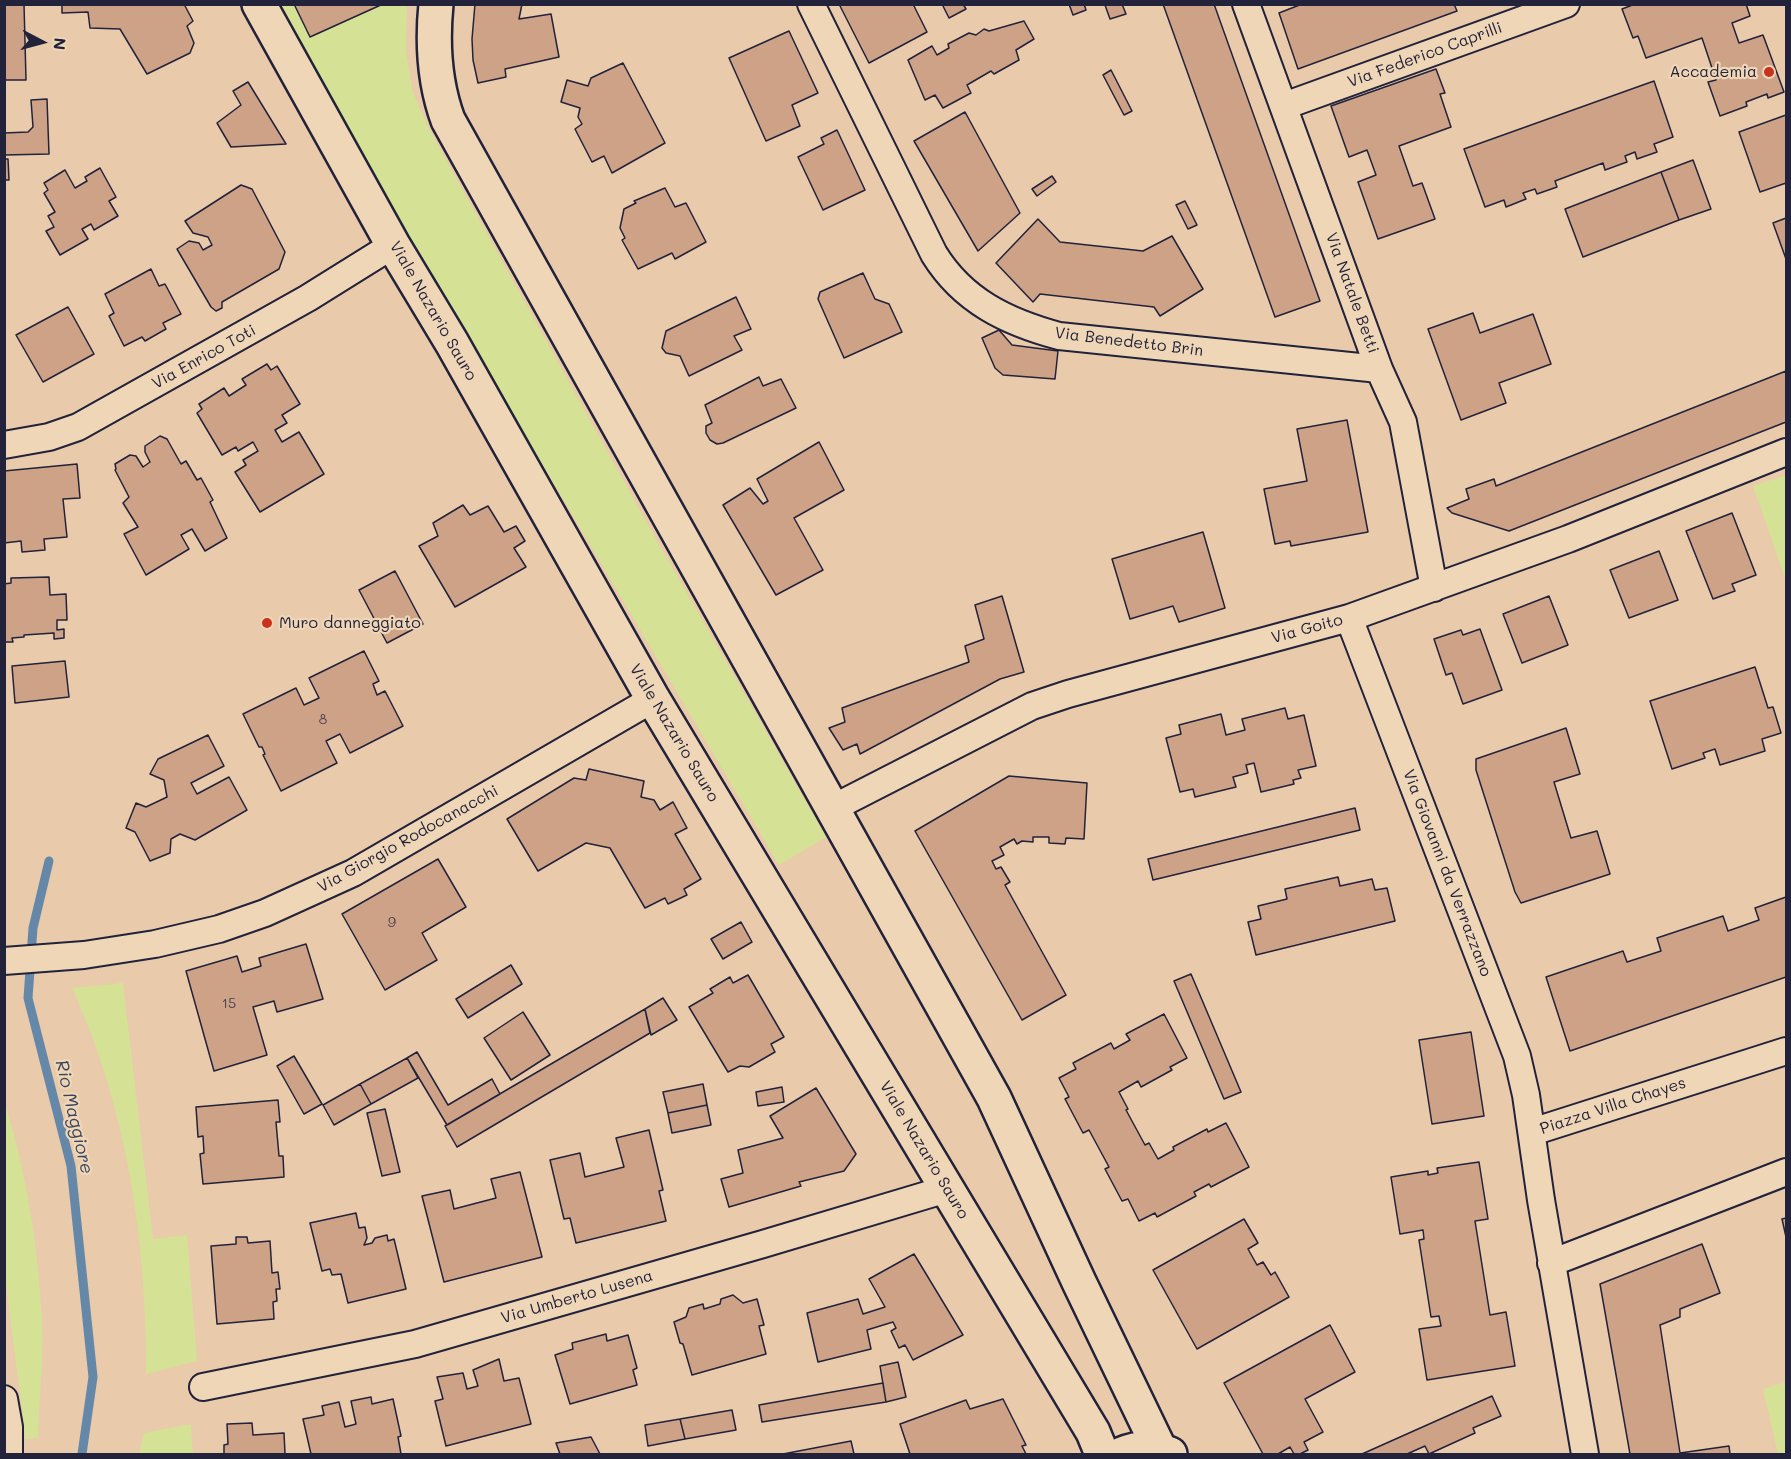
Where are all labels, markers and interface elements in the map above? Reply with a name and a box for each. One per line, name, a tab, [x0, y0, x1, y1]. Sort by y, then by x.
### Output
north arrow	[12, 12, 72, 72]
street label: Via Federico Caprilli	[1345, 18, 1505, 92]
text: N	[49, 37, 71, 51]
place label: Accademia	[1669, 62, 1757, 82]
marker: Accademia	[1762, 65, 1776, 79]
street label: Via Natale Betti	[1321, 230, 1383, 356]
street label: Viale Nazario Sauro	[385, 238, 481, 384]
street label: Via Enrico Toti	[149, 321, 259, 393]
street label: Via Benedetto Brin	[1054, 323, 1204, 361]
street label: Via Goito	[1269, 610, 1345, 648]
place label: Muro danneggiato	[279, 613, 421, 633]
marker: Muro danneggiato	[260, 616, 274, 630]
street label: Viale Nazario Sauro	[625, 661, 723, 805]
house number: 8	[319, 712, 327, 728]
street label: Via Giovanni da Verrazzano	[1399, 767, 1495, 979]
street label: Via Giorgio Rodocanacchi	[314, 781, 502, 897]
house number: 9	[388, 915, 396, 931]
house number: 15	[222, 996, 236, 1012]
water label: Rio Maggiore	[50, 1058, 98, 1176]
street label: Piazza Villa Chayes	[1538, 1073, 1688, 1139]
street label: Viale Nazario Sauro	[875, 1078, 973, 1222]
street label: Via Umberto Lusena	[499, 1266, 655, 1328]

